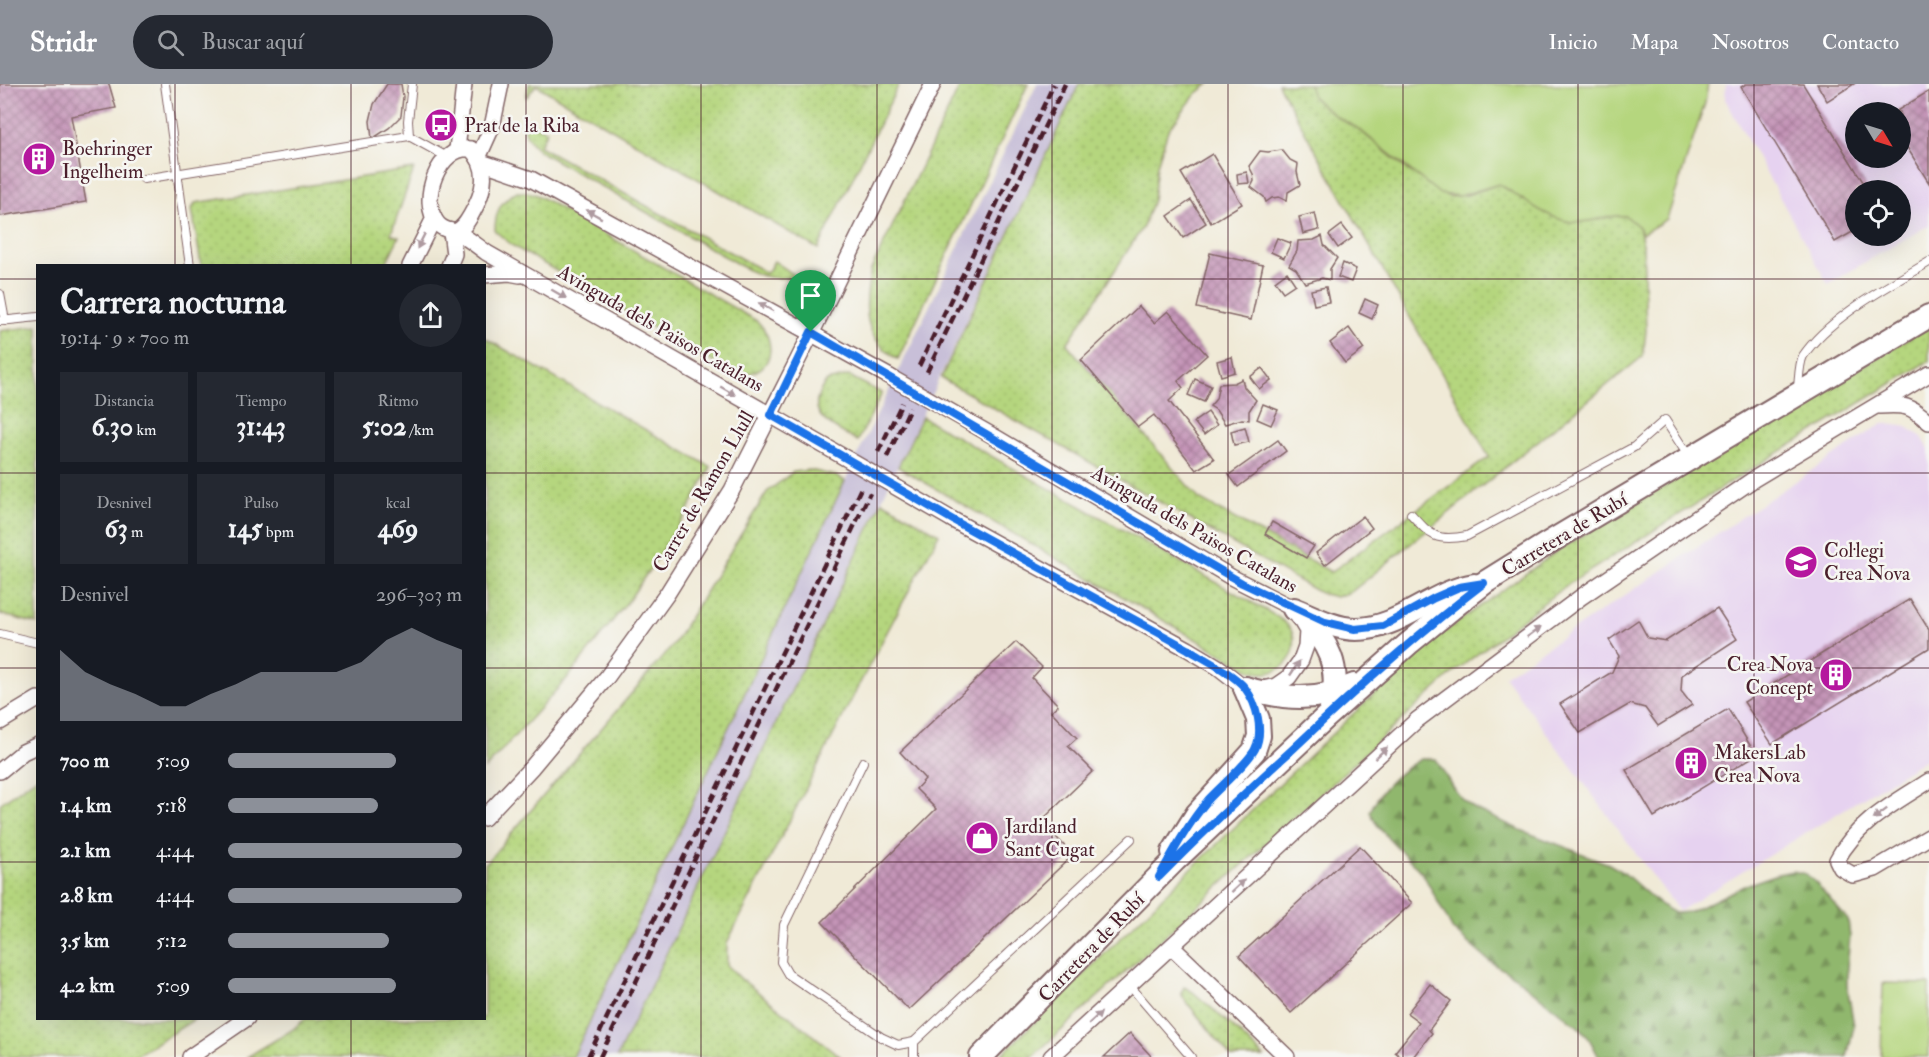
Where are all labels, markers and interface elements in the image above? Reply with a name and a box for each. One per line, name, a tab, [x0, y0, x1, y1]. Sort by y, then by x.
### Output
search box	[133, 15, 553, 69]
text: Stridr	[30, 25, 97, 60]
icon: search	[154, 26, 187, 59]
text: Buscar aquí	[202, 28, 303, 56]
text: Inicio	[1548, 29, 1597, 56]
text: Mapa	[1630, 29, 1678, 56]
text: Nosotros	[1711, 29, 1789, 56]
text: Contacto	[1822, 29, 1899, 56]
north arrow	[1845, 102, 1911, 168]
map controls	[1845, 102, 1911, 246]
bus stop icon: Prat de la Riba	[423, 107, 459, 143]
place label: Prat de la Riba	[464, 113, 580, 138]
place label: Boehringer Ingelheim	[62, 136, 153, 184]
building icon: Boehringer Ingelheim	[21, 141, 57, 177]
button: locate	[1845, 180, 1911, 246]
one-way arrow	[586, 209, 603, 219]
one-way arrow	[417, 233, 426, 250]
street label: Avinguda dels Països Catalans	[552, 259, 768, 398]
pin	[785, 270, 836, 332]
icon: arrive	[794, 279, 827, 312]
text: Carrera nocturna	[60, 282, 285, 323]
button: share	[399, 284, 462, 347]
one-way arrow	[551, 289, 568, 299]
one-way arrow	[757, 302, 774, 312]
text: 19:14 · 9 × 700 m	[60, 325, 189, 350]
one-way arrow	[720, 385, 736, 396]
text: Distancia	[94, 391, 154, 411]
text: Tiempo	[236, 391, 286, 411]
text: Ritmo	[378, 391, 418, 411]
street label: Carrer de Ramon Llull	[647, 406, 760, 576]
text: 6.30	[92, 411, 133, 443]
text: 31:43	[236, 411, 286, 443]
text: 5:02	[362, 411, 406, 443]
text: km	[133, 420, 156, 440]
text: /km	[406, 420, 434, 440]
street label: Avinguda dels Països Catalans	[1086, 460, 1302, 599]
street label: Carretera de Rubí	[1497, 486, 1633, 582]
text: Desnivel	[96, 493, 152, 513]
text: Pulso	[244, 493, 278, 513]
text: kcal	[386, 493, 410, 513]
text: 63	[105, 513, 128, 545]
text: 145	[228, 513, 263, 545]
text: 469	[378, 513, 418, 545]
text: m	[128, 522, 143, 542]
text: bpm	[263, 522, 294, 542]
place label: Col·legi Crea Nova	[1824, 538, 1911, 586]
school or university icon: Col·legi Crea Nova	[1783, 544, 1819, 580]
text: Desnivel	[60, 582, 129, 607]
text: 296–303 m	[376, 582, 462, 607]
one-way arrow	[1525, 626, 1541, 638]
place label: Crea Nova Concept	[1727, 652, 1814, 701]
building icon: Crea Nova Concept	[1818, 657, 1854, 693]
one-way arrow	[1289, 660, 1300, 676]
place label: MakersLab Crea Nova	[1714, 740, 1806, 788]
building icon: MakersLab Crea Nova	[1673, 745, 1709, 781]
one-way arrow	[1374, 746, 1389, 760]
text: 700 m	[60, 748, 109, 773]
text: 5:09	[156, 748, 190, 773]
text: 1.4 km	[60, 793, 111, 818]
text: 5:18	[156, 793, 186, 818]
one-way arrow	[1873, 807, 1888, 819]
place label: Jardiland Sant Cugat	[1004, 814, 1095, 862]
shop icon: Jardiland Sant Cugat	[964, 820, 1000, 856]
text: 2.1 km	[60, 838, 110, 863]
text: 4:44	[156, 838, 193, 863]
one-way arrow	[1231, 879, 1246, 893]
text: 2.8 km	[60, 883, 113, 908]
text: 4:44	[156, 883, 193, 908]
street label: Carretera de Rubí	[1033, 886, 1151, 1007]
text: 3.5 km	[60, 928, 109, 953]
text: 5:12	[156, 928, 187, 953]
text: 4.2 km	[60, 973, 114, 998]
text: 5:09	[156, 973, 190, 998]
one-way arrow	[1087, 1012, 1102, 1025]

